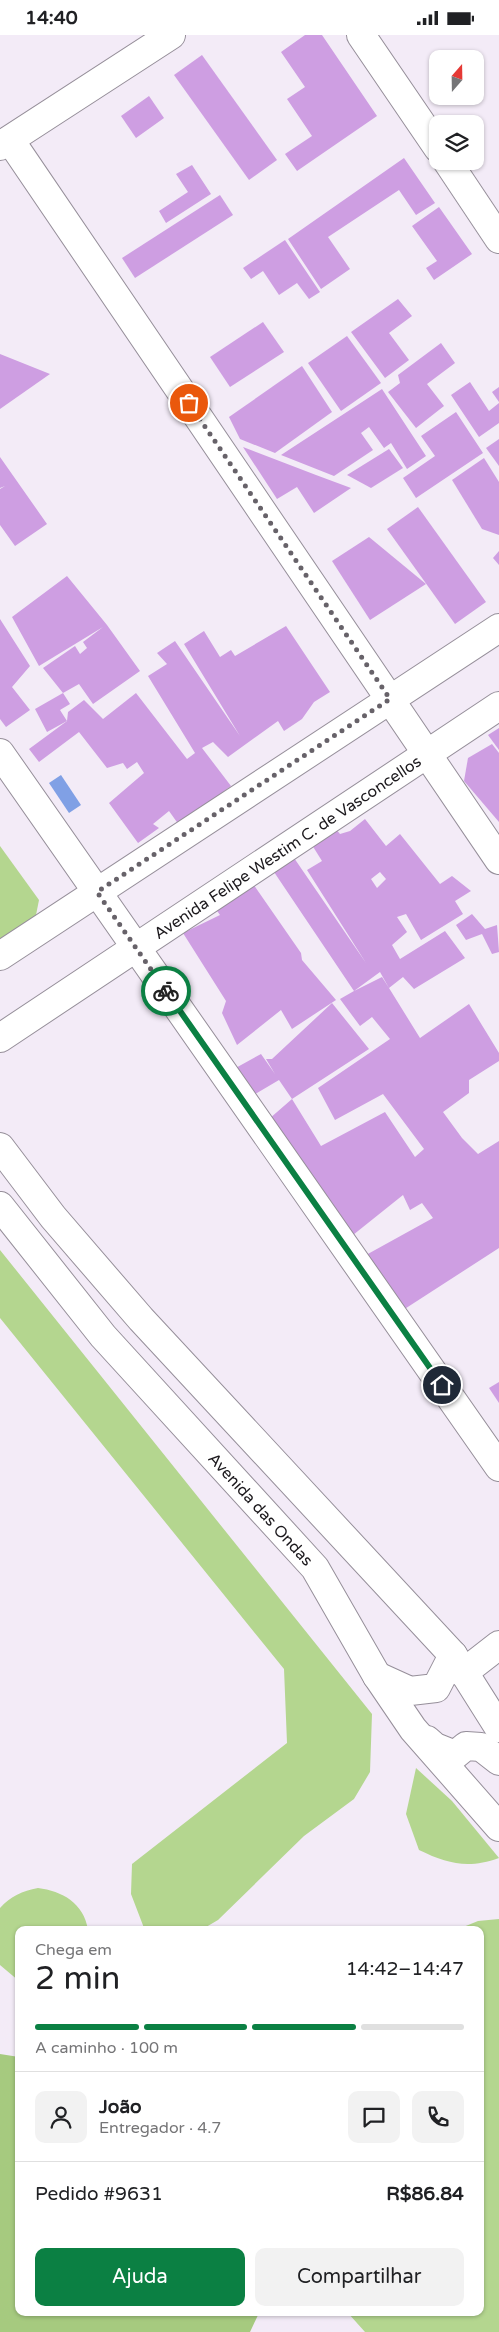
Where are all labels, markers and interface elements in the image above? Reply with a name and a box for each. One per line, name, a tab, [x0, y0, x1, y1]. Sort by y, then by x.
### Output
text: 14:40	[25, 7, 78, 29]
north arrow	[429, 50, 484, 105]
map controls	[429, 50, 484, 170]
button: layers	[429, 115, 484, 170]
pin	[168, 382, 210, 424]
icon: bag	[175, 389, 203, 417]
street label: Avenida Felipe Westim C. de Vasconcellos	[150, 752, 425, 944]
courier	[141, 966, 191, 1016]
icon: bike	[152, 977, 180, 1005]
pin	[421, 1364, 463, 1406]
icon: home	[428, 1371, 456, 1399]
street label: Avenida das Ondas	[204, 1449, 317, 1570]
text: Chega em	[35, 1940, 112, 1960]
text: 14:42–14:47	[346, 1958, 464, 1980]
text: 2 min	[35, 1960, 120, 1998]
text: A caminho · 100 m	[35, 2038, 178, 2058]
button: person	[35, 2091, 87, 2143]
button: chat	[348, 2091, 400, 2143]
button: phone	[412, 2091, 464, 2143]
text: João	[99, 2096, 142, 2118]
text: Entregador · 4.7	[99, 2118, 221, 2138]
text: Pedido #9631	[35, 2183, 163, 2205]
text: R$86.84	[386, 2183, 464, 2205]
button: Ajuda	[35, 2248, 245, 2306]
button: Compartilhar	[255, 2248, 464, 2306]

